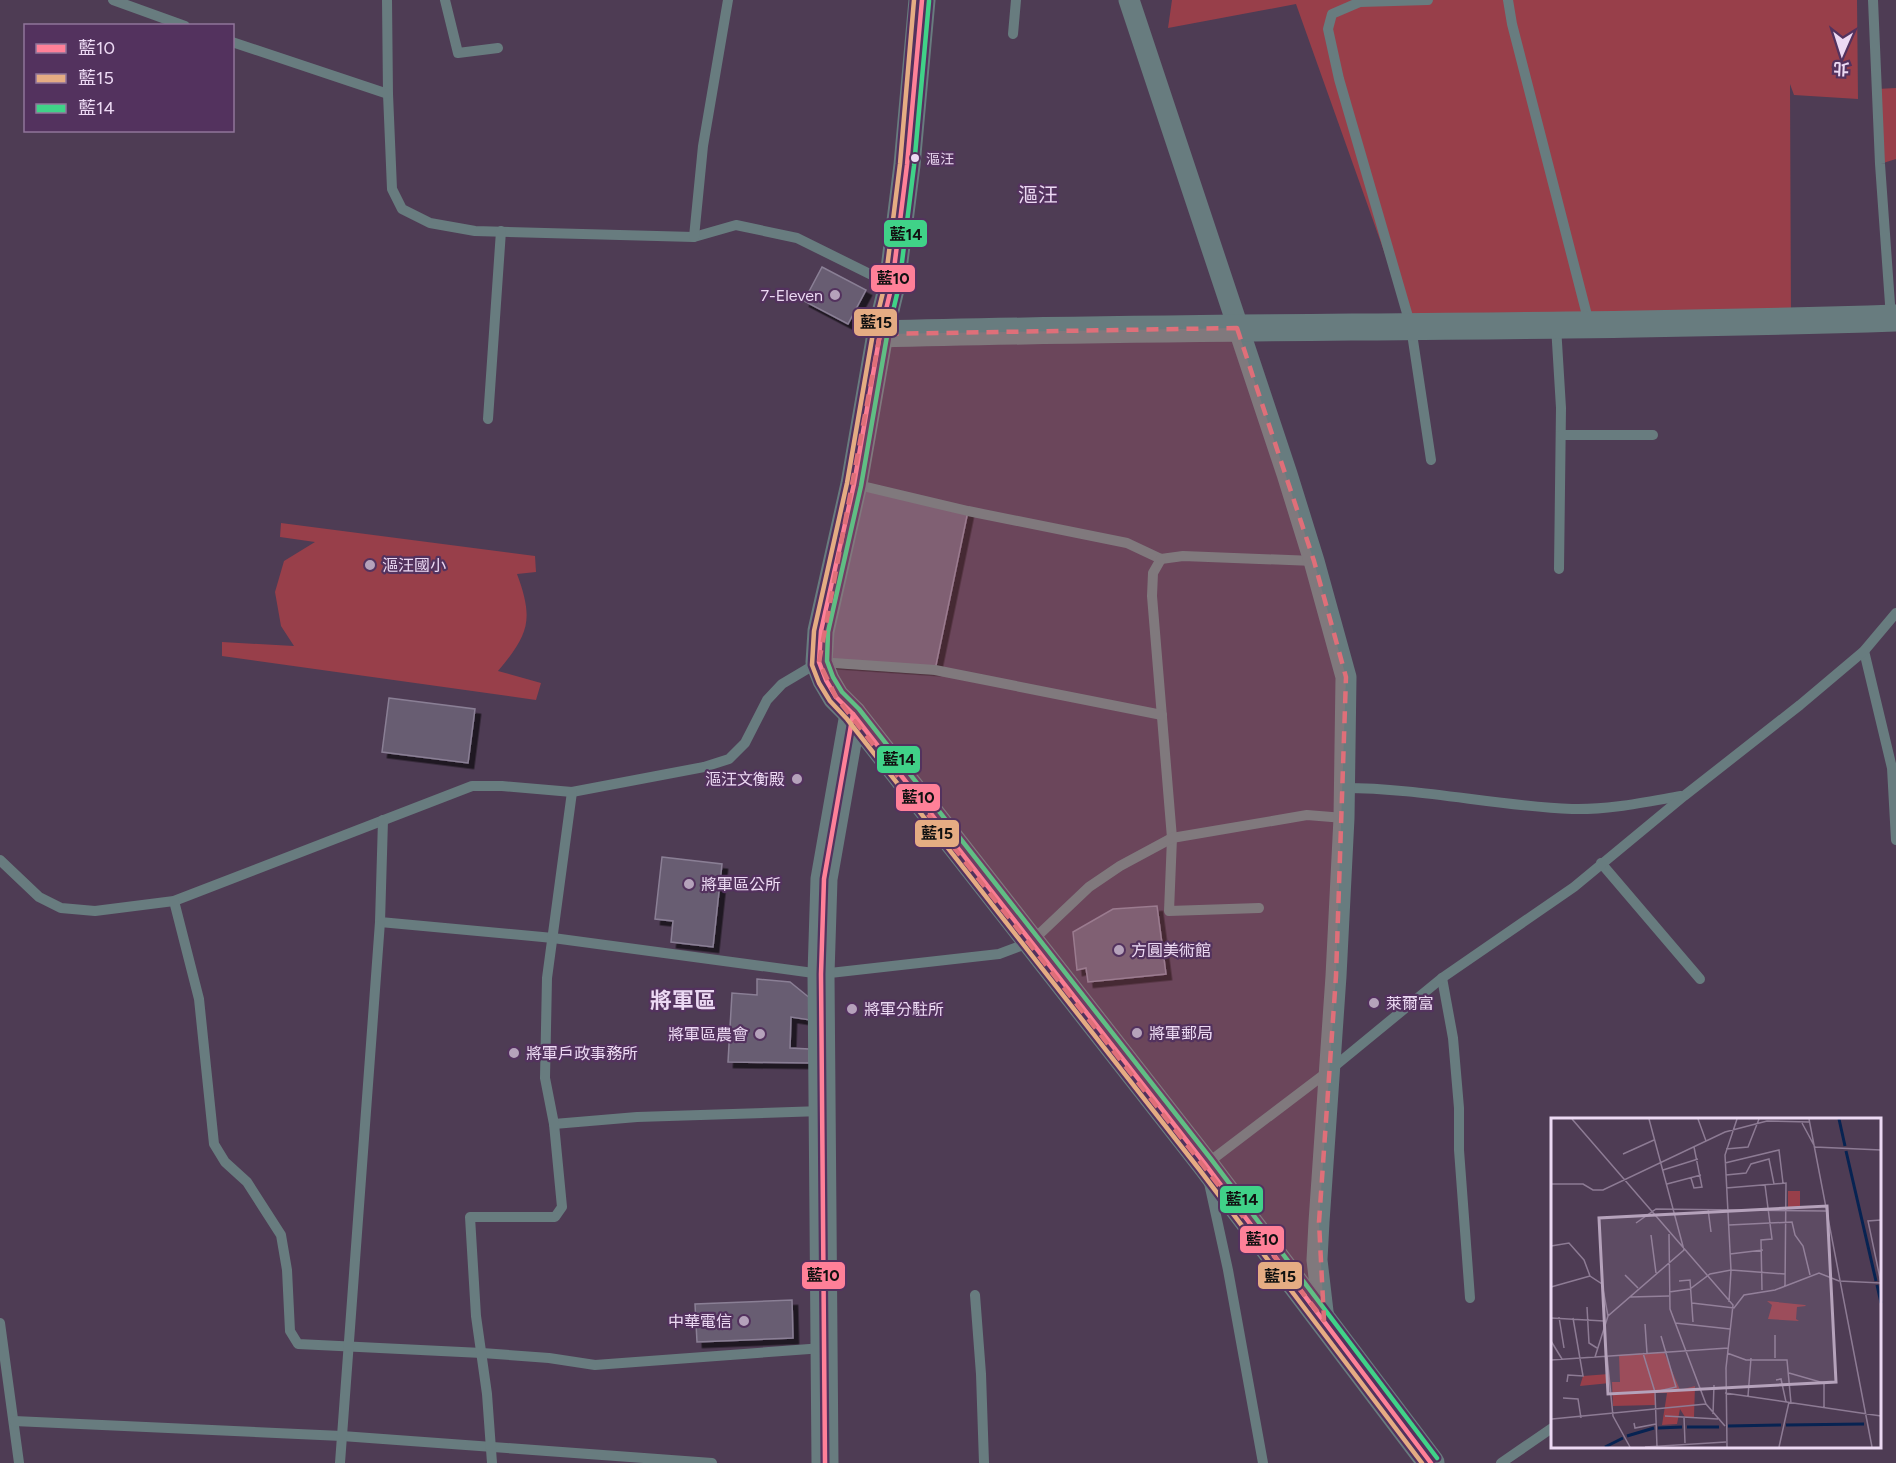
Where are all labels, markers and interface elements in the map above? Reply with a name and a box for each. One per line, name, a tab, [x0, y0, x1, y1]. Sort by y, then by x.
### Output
legend	[24, 24, 234, 132]
north arrow	[1812, 24, 1872, 84]
text: 藍10	[78, 37, 115, 59]
text: 北	[1833, 59, 1850, 78]
text: 藍15	[78, 67, 114, 89]
text: 藍14	[78, 97, 115, 119]
place label: 漚汪	[926, 151, 954, 168]
marker: 漚汪	[909, 152, 921, 164]
district label: 漚汪	[1018, 183, 1058, 207]
line badge: 藍14	[883, 219, 928, 248]
text: 藍14	[890, 225, 922, 244]
line badge: 藍10	[870, 264, 916, 293]
text: 藍10	[876, 269, 910, 288]
place label: 7-Eleven	[760, 286, 823, 305]
marker: 7-Eleven	[828, 288, 842, 302]
line badge: 藍15	[853, 308, 898, 337]
text: 藍15	[860, 313, 892, 332]
place label: 漚汪國小	[382, 556, 446, 575]
marker: 漚汪國小	[363, 558, 377, 572]
line badge: 藍14	[876, 745, 921, 774]
text: 藍14	[883, 750, 915, 769]
place label: 漚汪文衡殿	[705, 770, 785, 789]
marker: 漚汪文衡殿	[790, 772, 804, 786]
line badge: 藍10	[895, 783, 941, 812]
text: 藍10	[901, 788, 935, 807]
line badge: 藍15	[914, 819, 960, 848]
text: 藍15	[921, 824, 953, 843]
place label: 將軍區公所	[701, 875, 781, 894]
marker: 將軍區公所	[682, 877, 696, 891]
place label: 方圓美術館	[1131, 941, 1211, 960]
marker: 方圓美術館	[1112, 943, 1126, 957]
district label: 將軍區	[650, 987, 716, 1014]
place label: 萊爾富	[1386, 994, 1434, 1013]
marker: 萊爾富	[1367, 996, 1381, 1010]
place label: 將軍分駐所	[864, 1000, 944, 1019]
marker: 將軍分駐所	[845, 1002, 859, 1016]
place label: 將軍郵局	[1149, 1024, 1213, 1043]
place label: 將軍區農會	[668, 1025, 748, 1044]
marker: 將軍郵局	[1130, 1026, 1144, 1040]
marker: 將軍區農會	[753, 1027, 767, 1041]
place label: 將軍戶政事務所	[526, 1044, 638, 1063]
marker: 將軍戶政事務所	[507, 1046, 521, 1060]
inset map	[1551, 1118, 1881, 1448]
line badge: 藍14	[1219, 1185, 1264, 1214]
text: 藍14	[1226, 1190, 1258, 1209]
line badge: 藍10	[1239, 1225, 1285, 1254]
text: 藍10	[1245, 1230, 1279, 1249]
line badge: 藍10	[801, 1261, 846, 1290]
line badge: 藍15	[1257, 1261, 1303, 1290]
text: 藍10	[806, 1266, 840, 1285]
text: 藍15	[1264, 1267, 1296, 1286]
place label: 中華電信	[668, 1312, 732, 1331]
marker: 中華電信	[737, 1314, 751, 1328]

